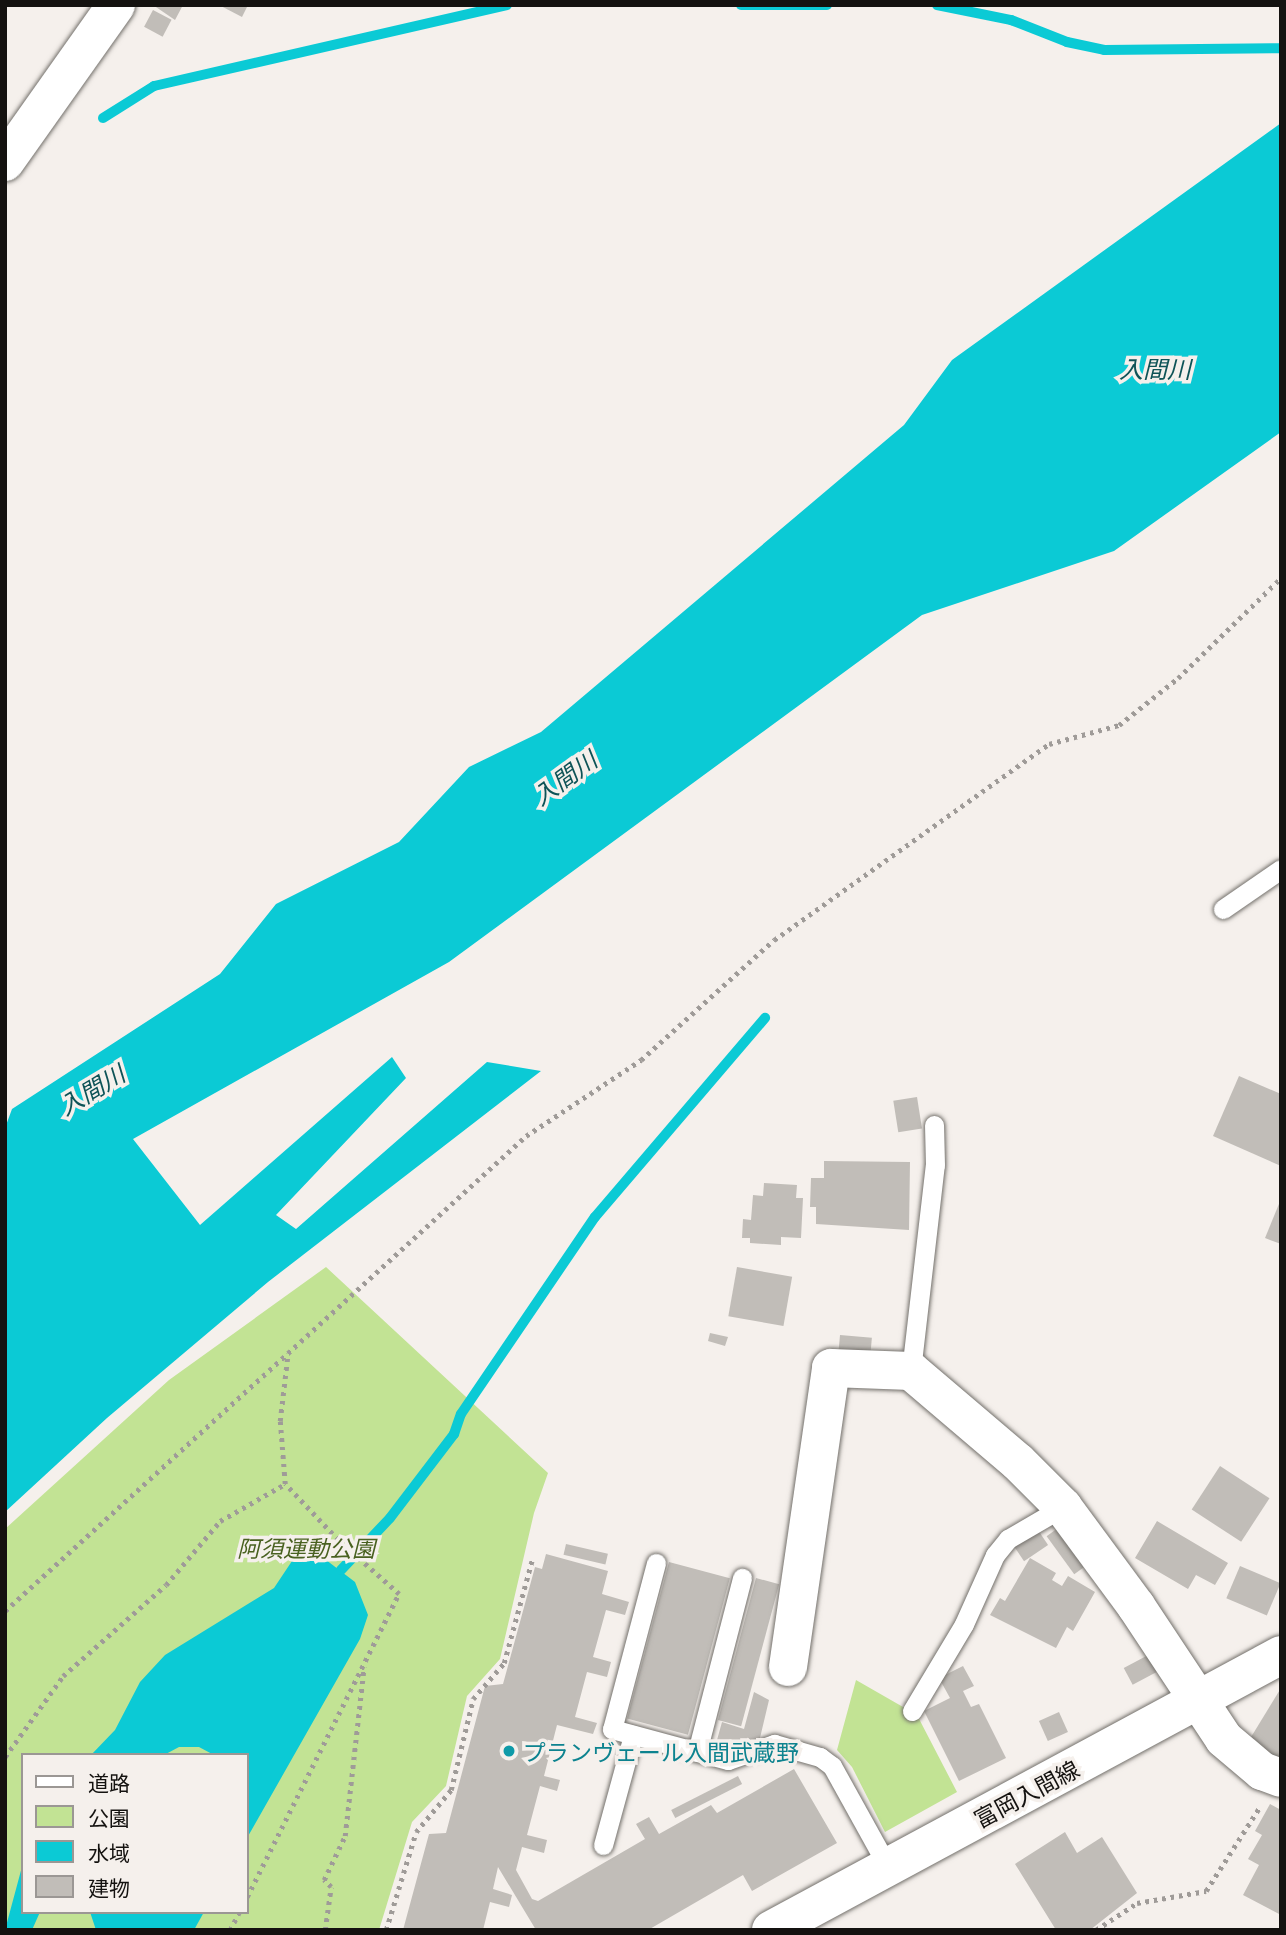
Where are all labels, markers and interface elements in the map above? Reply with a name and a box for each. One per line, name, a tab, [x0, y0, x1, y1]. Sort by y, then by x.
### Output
water label: 入間川	[1119, 354, 1191, 382]
water label: 入間川	[526, 744, 602, 810]
water label: 入間川	[53, 1058, 129, 1120]
park label: 阿須運動公園	[237, 1533, 375, 1561]
place label: プランヴェール入間武蔵野	[523, 1737, 799, 1765]
marker: プランヴェール入間武蔵野	[501, 1743, 517, 1759]
legend	[21, 1753, 248, 1914]
street label: 富岡入間線	[969, 1754, 1083, 1832]
text: 道路	[88, 1767, 130, 1797]
text: 公園	[88, 1802, 130, 1832]
text: 水域	[88, 1837, 130, 1867]
text: 建物	[88, 1872, 130, 1902]

